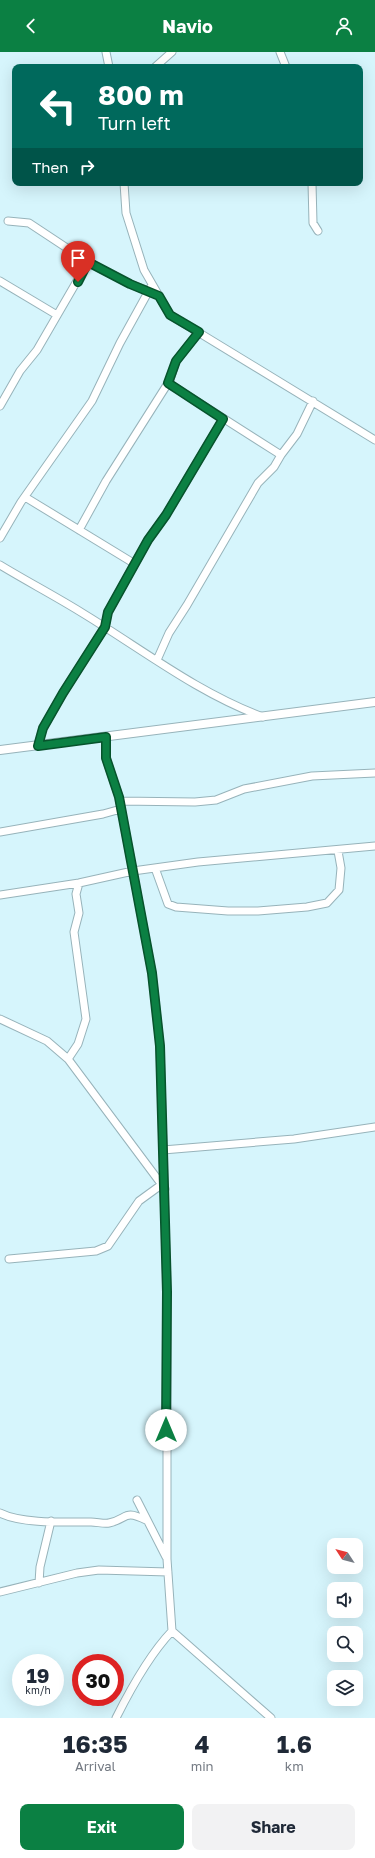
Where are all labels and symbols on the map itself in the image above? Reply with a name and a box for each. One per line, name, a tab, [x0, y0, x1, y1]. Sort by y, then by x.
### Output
pin	[61, 241, 95, 282]
position arrow	[145, 1409, 187, 1451]
north arrow	[327, 1538, 363, 1574]
speed limit sign: 30	[72, 1654, 124, 1706]

